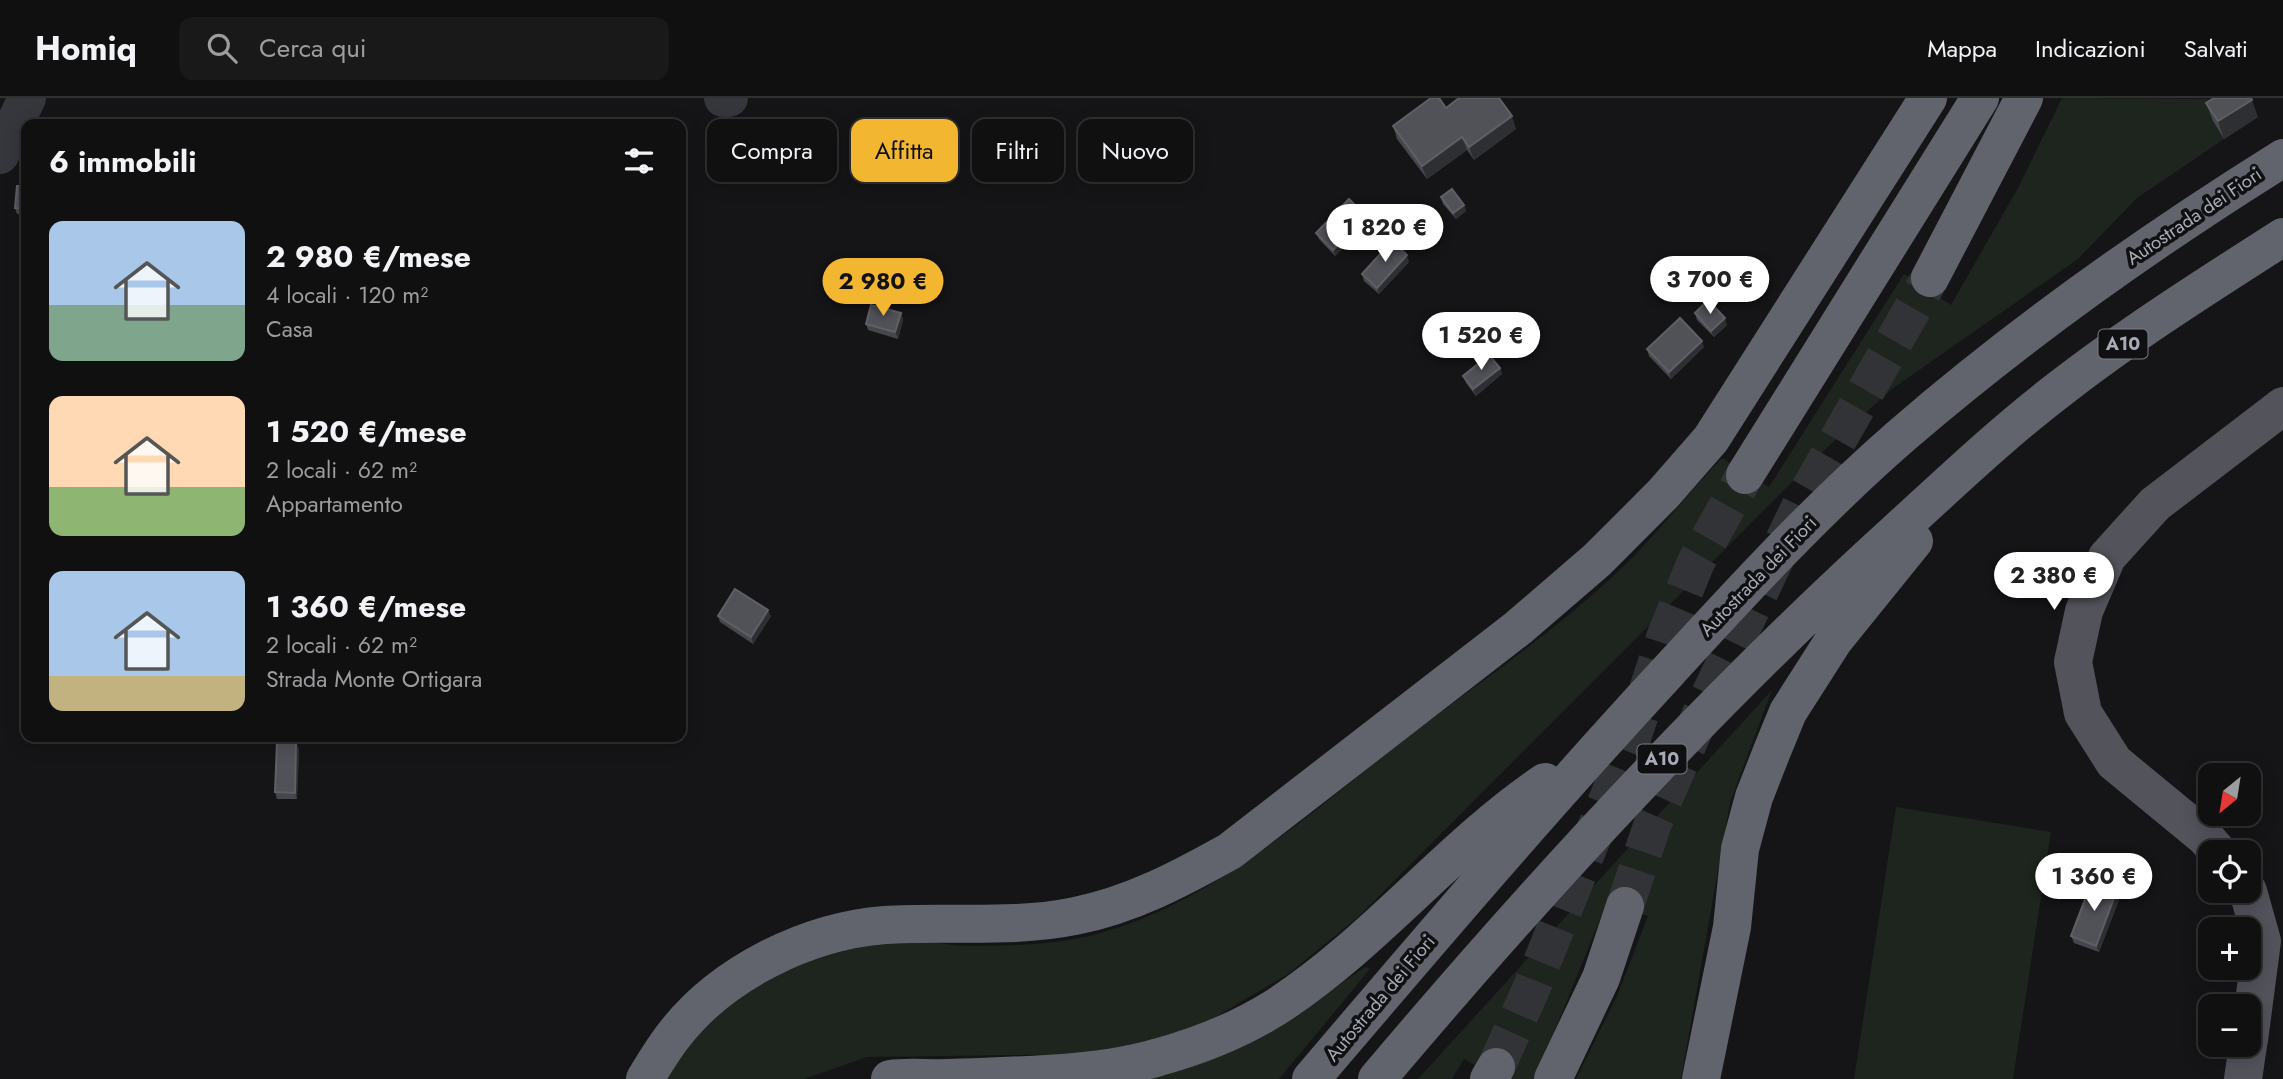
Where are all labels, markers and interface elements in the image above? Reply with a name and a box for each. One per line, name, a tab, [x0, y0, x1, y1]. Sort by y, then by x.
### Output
search box	[179, 17, 669, 80]
text: Homiq	[35, 25, 137, 72]
icon: search	[203, 29, 241, 67]
text: Cerca qui	[259, 29, 367, 67]
text: Mappa	[1927, 31, 1997, 66]
text: Indicazioni	[2035, 31, 2146, 66]
text: Salvati	[2184, 31, 2248, 66]
chip: Compra	[707, 119, 837, 182]
chip: Affitta	[851, 119, 958, 182]
chip: Filtri	[972, 119, 1064, 182]
chip: Nuovo	[1078, 119, 1193, 182]
text: 6 immobili	[49, 140, 196, 183]
icon: filters	[620, 142, 658, 180]
street label: Autostrada dei Fiori	[2121, 161, 2267, 271]
pin: 1 820 €	[1320, 204, 1450, 264]
text: 1 820 €	[1342, 210, 1428, 244]
text: 2 980 €/mese	[266, 235, 471, 278]
icon: home	[105, 249, 189, 333]
pin: 3 700 €	[1645, 256, 1775, 316]
pin: 2 980 €	[818, 258, 948, 318]
text: 3 700 €	[1666, 262, 1754, 296]
text: 2 980 €	[839, 264, 928, 298]
text: 4 locali · 120 m²	[266, 278, 428, 312]
text: Casa	[266, 312, 313, 346]
pin: 1 520 €	[1416, 313, 1546, 372]
text: 1 520 €	[1438, 318, 1524, 352]
road number: A10	[2098, 330, 2148, 358]
text: 1 520 €/mese	[266, 410, 467, 453]
icon: home	[105, 424, 189, 508]
text: 2 locali · 62 m²	[266, 453, 417, 487]
text: Appartamento	[266, 487, 403, 521]
street label: Autostrada dei Fiori	[1693, 510, 1823, 642]
pin: 2 380 €	[1989, 552, 2119, 612]
text: 2 380 €	[2010, 558, 2098, 592]
text: 1 360 €/mese	[266, 585, 466, 628]
icon: home	[105, 599, 189, 683]
text: 2 locali · 62 m²	[266, 628, 417, 662]
text: Strada Monte Ortigara	[266, 662, 482, 696]
road number: A10	[1638, 744, 1686, 774]
north arrow	[2198, 763, 2261, 826]
map controls	[2198, 763, 2261, 1057]
button: locate	[2198, 840, 2261, 903]
pin: 1 360 €	[2029, 854, 2159, 913]
text: 1 360 €	[2051, 859, 2137, 893]
button: +	[2198, 917, 2261, 980]
street label: Autostrada dei Fiori	[1319, 929, 1441, 1067]
button: −	[2198, 994, 2261, 1057]

